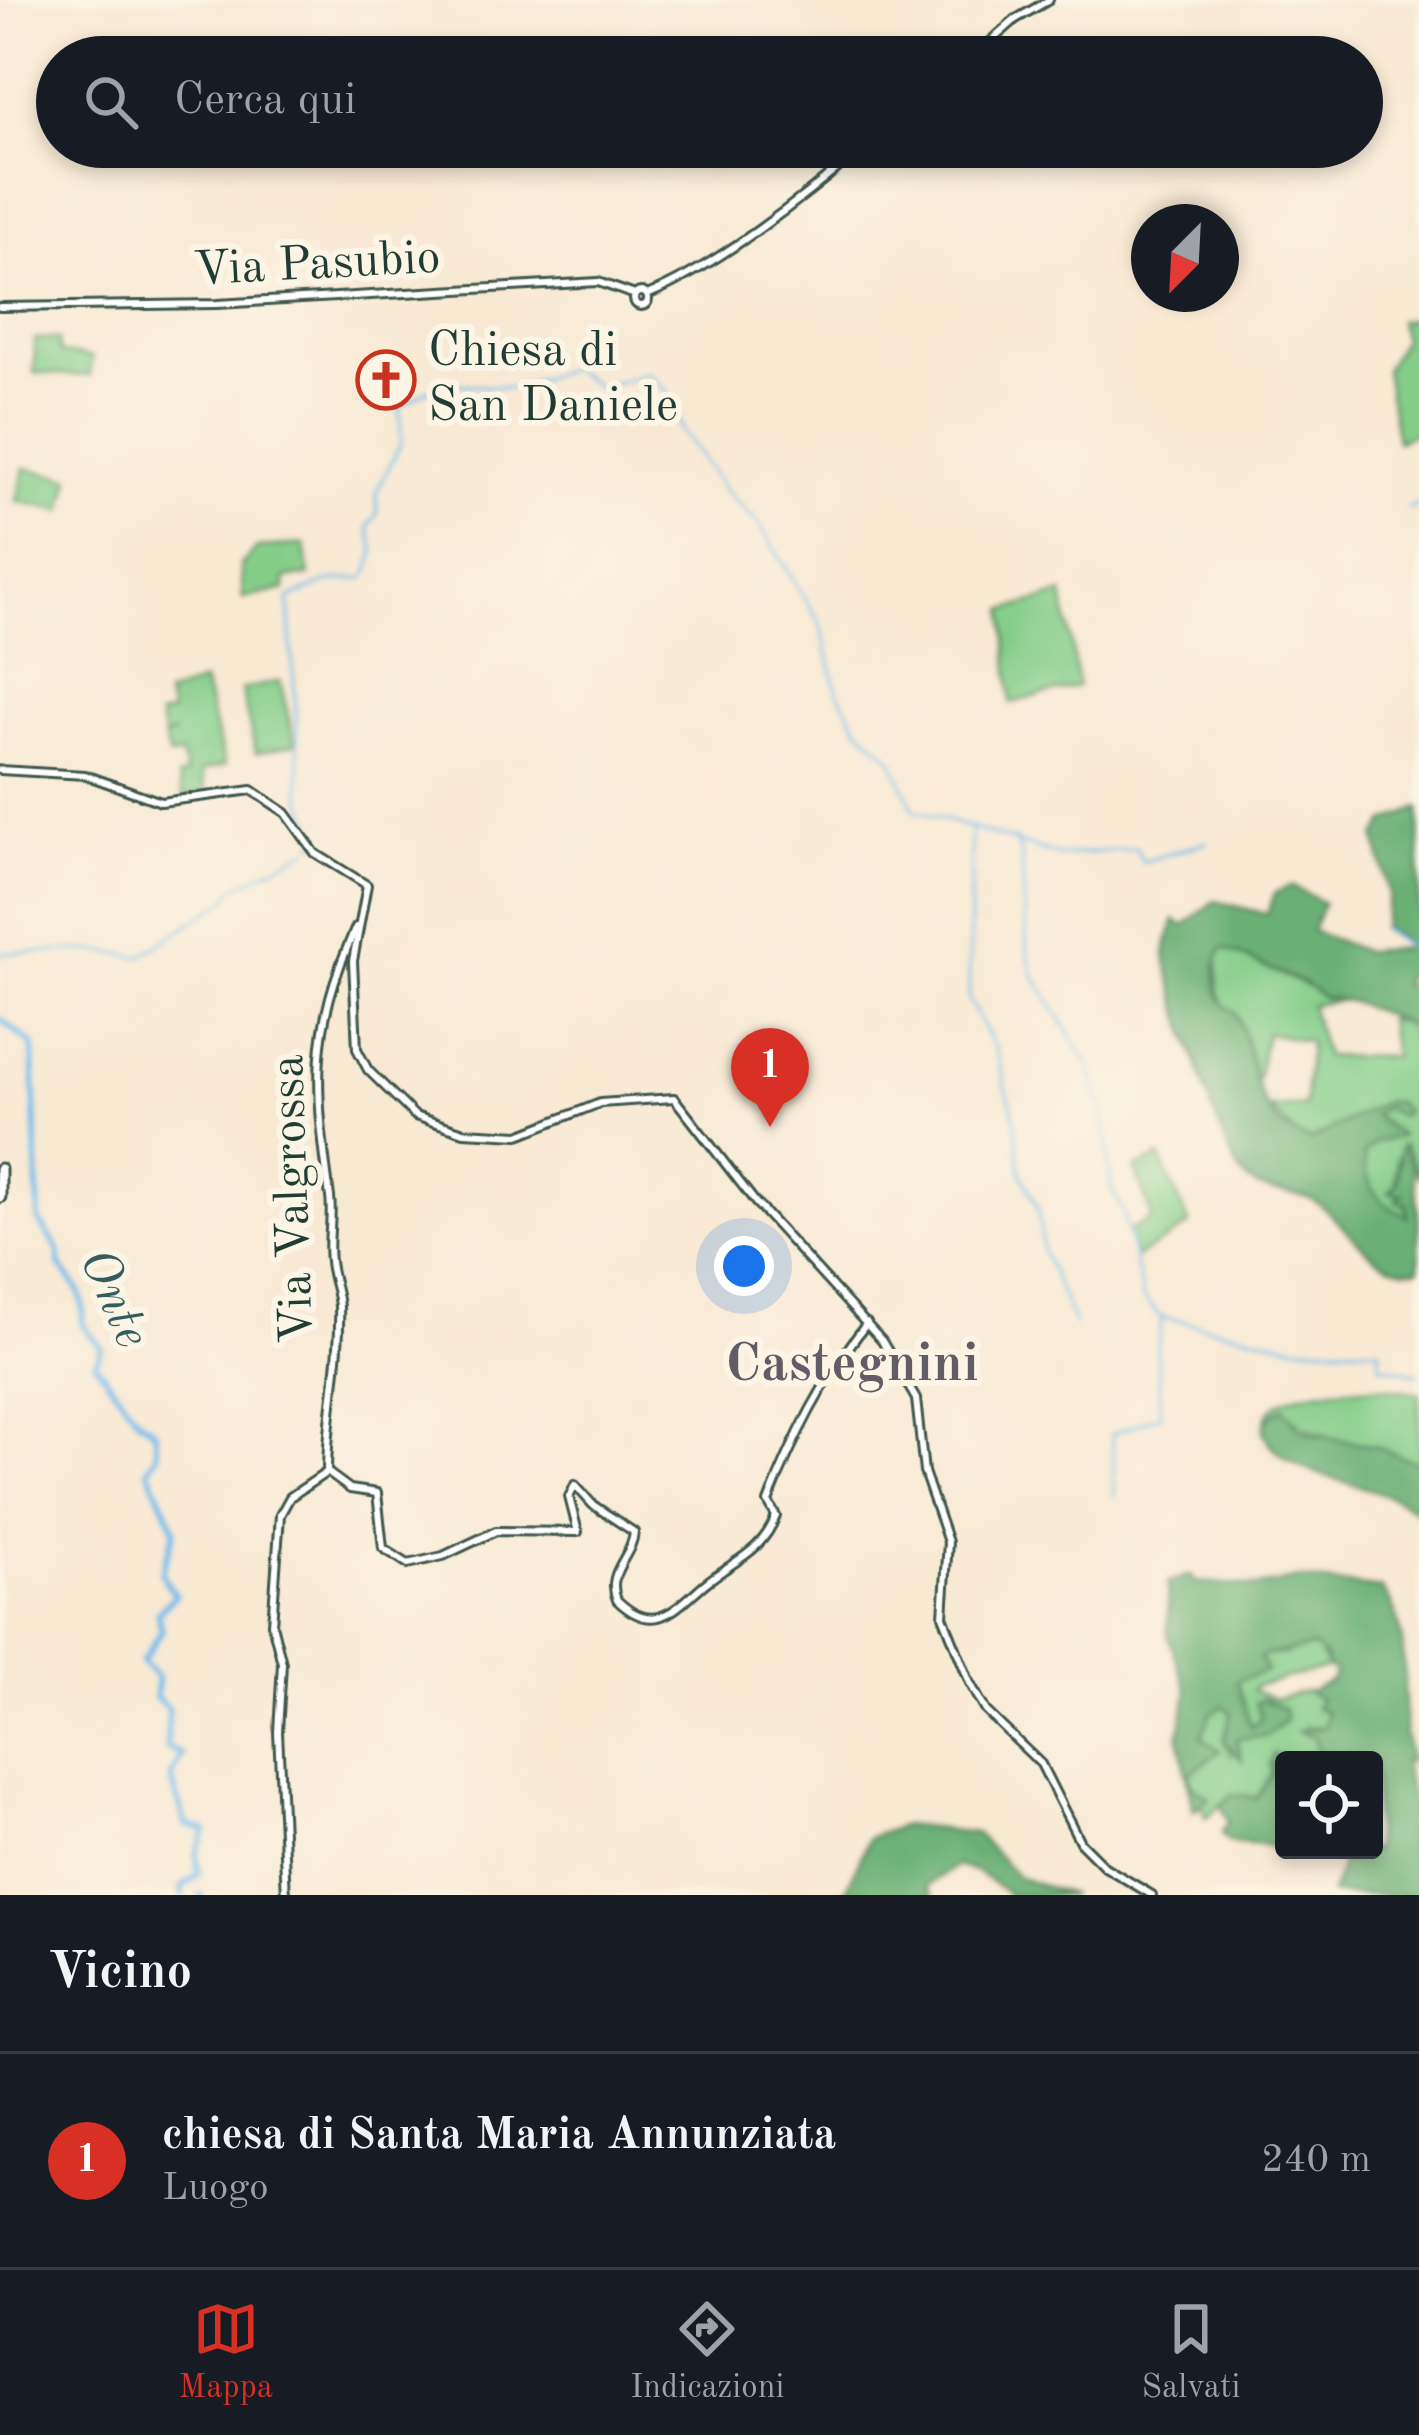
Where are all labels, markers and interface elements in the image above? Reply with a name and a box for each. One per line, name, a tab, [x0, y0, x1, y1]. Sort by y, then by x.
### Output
search box	[36, 36, 1383, 168]
icon: search	[78, 69, 144, 135]
text: Cerca qui	[174, 79, 357, 124]
north arrow	[1131, 204, 1239, 312]
street label: Via Pasubio	[192, 235, 442, 295]
place label: Chiesa di San Daniele	[428, 328, 678, 431]
church icon: Chiesa di San Daniele	[355, 349, 417, 411]
pin: 1	[731, 1028, 809, 1127]
street label: Via Valgrossa	[265, 1053, 323, 1345]
your location	[714, 1236, 774, 1296]
water label: Onte	[69, 1242, 157, 1356]
district label: Castegnini	[725, 1339, 979, 1393]
map controls	[1275, 1751, 1383, 1859]
button: locate	[1275, 1751, 1383, 1859]
text: Vicino	[48, 1948, 192, 1999]
text: chiesa di Santa Maria Annunziata	[162, 2114, 836, 2159]
text: 1	[76, 2141, 98, 2180]
text: 240 m	[1261, 2141, 1371, 2180]
text: Luogo	[162, 2169, 269, 2208]
tab: Mappa	[179, 2296, 273, 2409]
tab: Indicazioni	[630, 2296, 784, 2409]
tab: Salvati	[1142, 2296, 1240, 2409]

